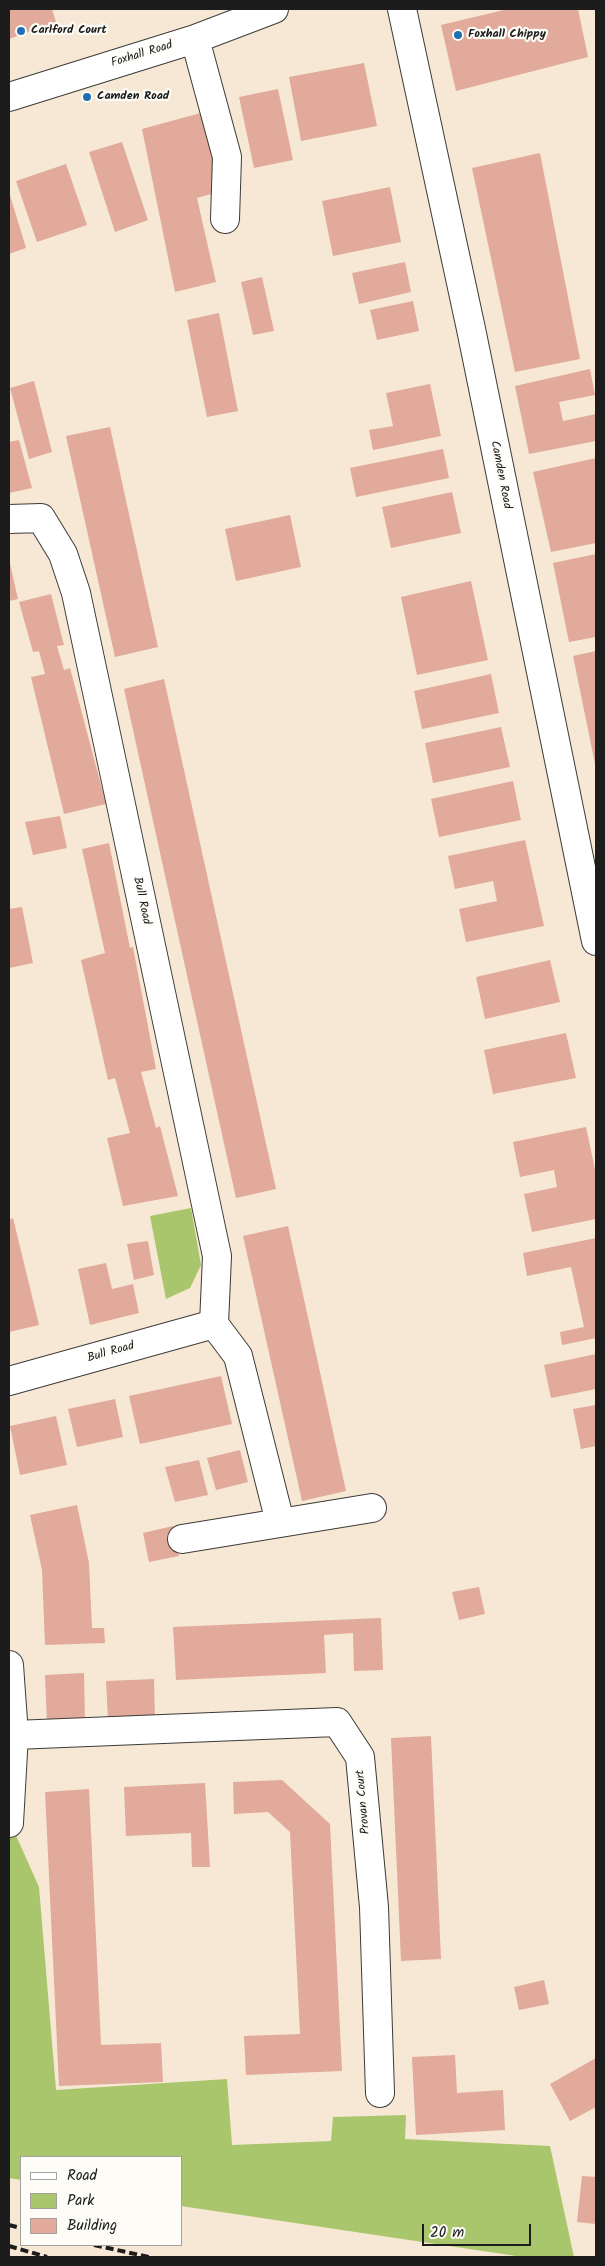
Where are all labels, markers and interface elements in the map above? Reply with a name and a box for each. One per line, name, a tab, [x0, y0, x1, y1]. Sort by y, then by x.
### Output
place label: Carlford Court	[31, 24, 107, 38]
marker: Carlford Court	[15, 25, 27, 37]
place label: Foxhall Chippy	[468, 28, 546, 42]
marker: Foxhall Chippy	[452, 29, 464, 41]
street label: Foxhall Road	[109, 39, 175, 71]
place label: Camden Road	[97, 90, 169, 104]
marker: Camden Road	[81, 91, 93, 103]
street label: Camden Road	[486, 440, 514, 510]
street label: Bull Road	[129, 876, 153, 926]
street label: Bull Road	[86, 1339, 136, 1367]
street label: Provan Court	[354, 1769, 374, 1835]
legend	[20, 2156, 182, 2246]
text: Road	[67, 2164, 97, 2188]
text: Park	[67, 2189, 94, 2213]
text: Building	[67, 2214, 117, 2238]
scale bar	[425, 2214, 534, 2246]
text: 20 m	[430, 2221, 464, 2245]

